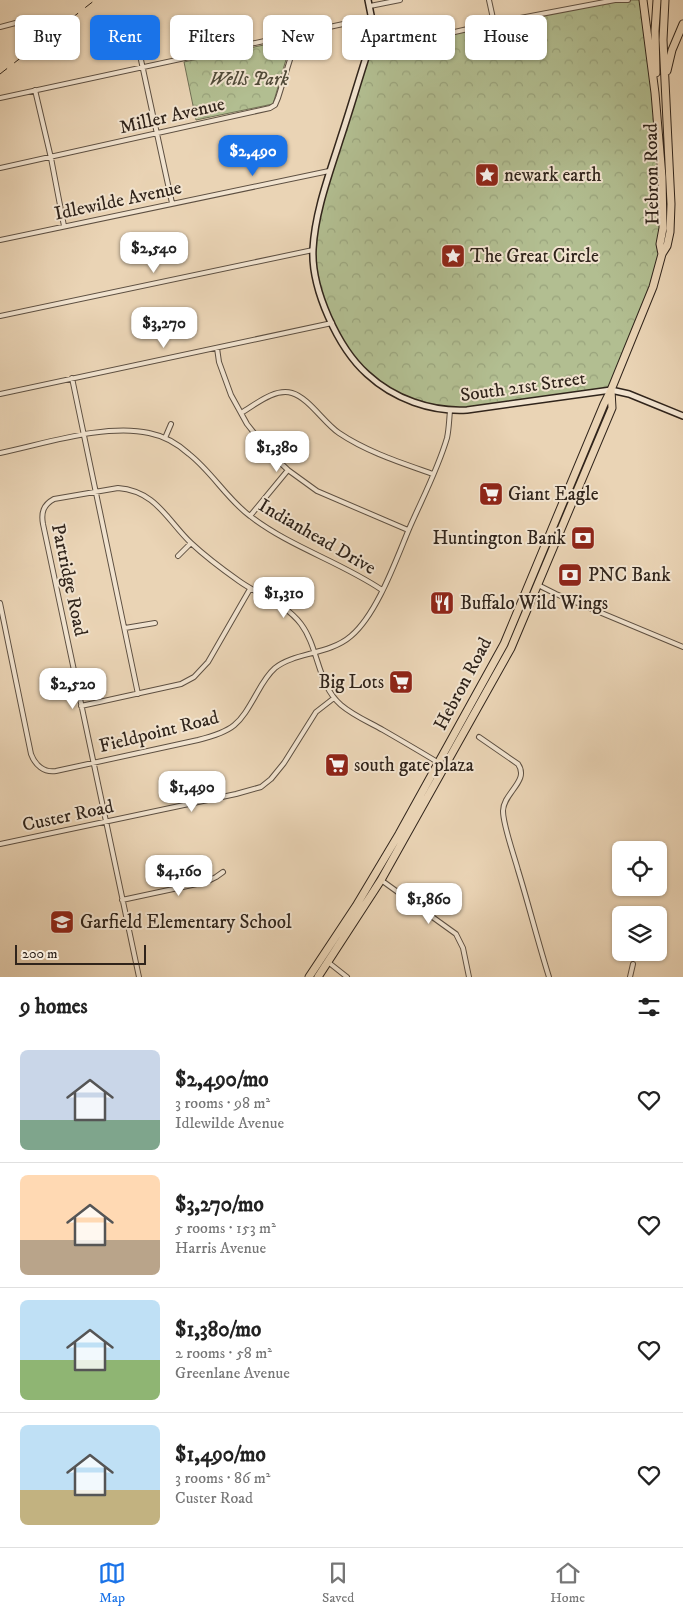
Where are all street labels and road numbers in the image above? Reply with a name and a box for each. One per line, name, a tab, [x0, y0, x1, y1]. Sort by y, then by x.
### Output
street label: Miller Avenue	[117, 93, 227, 139]
street label: Hebron Road	[640, 122, 664, 225]
street label: Idlewilde Avenue	[52, 176, 184, 226]
street label: South 21st Street	[459, 367, 587, 407]
street label: Indianhead Drive	[254, 494, 380, 580]
street label: Partridge Road	[46, 522, 92, 639]
street label: Hebron Road	[429, 633, 497, 734]
street label: Fieldpoint Road	[97, 706, 222, 758]
street label: Custer Road	[20, 795, 116, 837]

